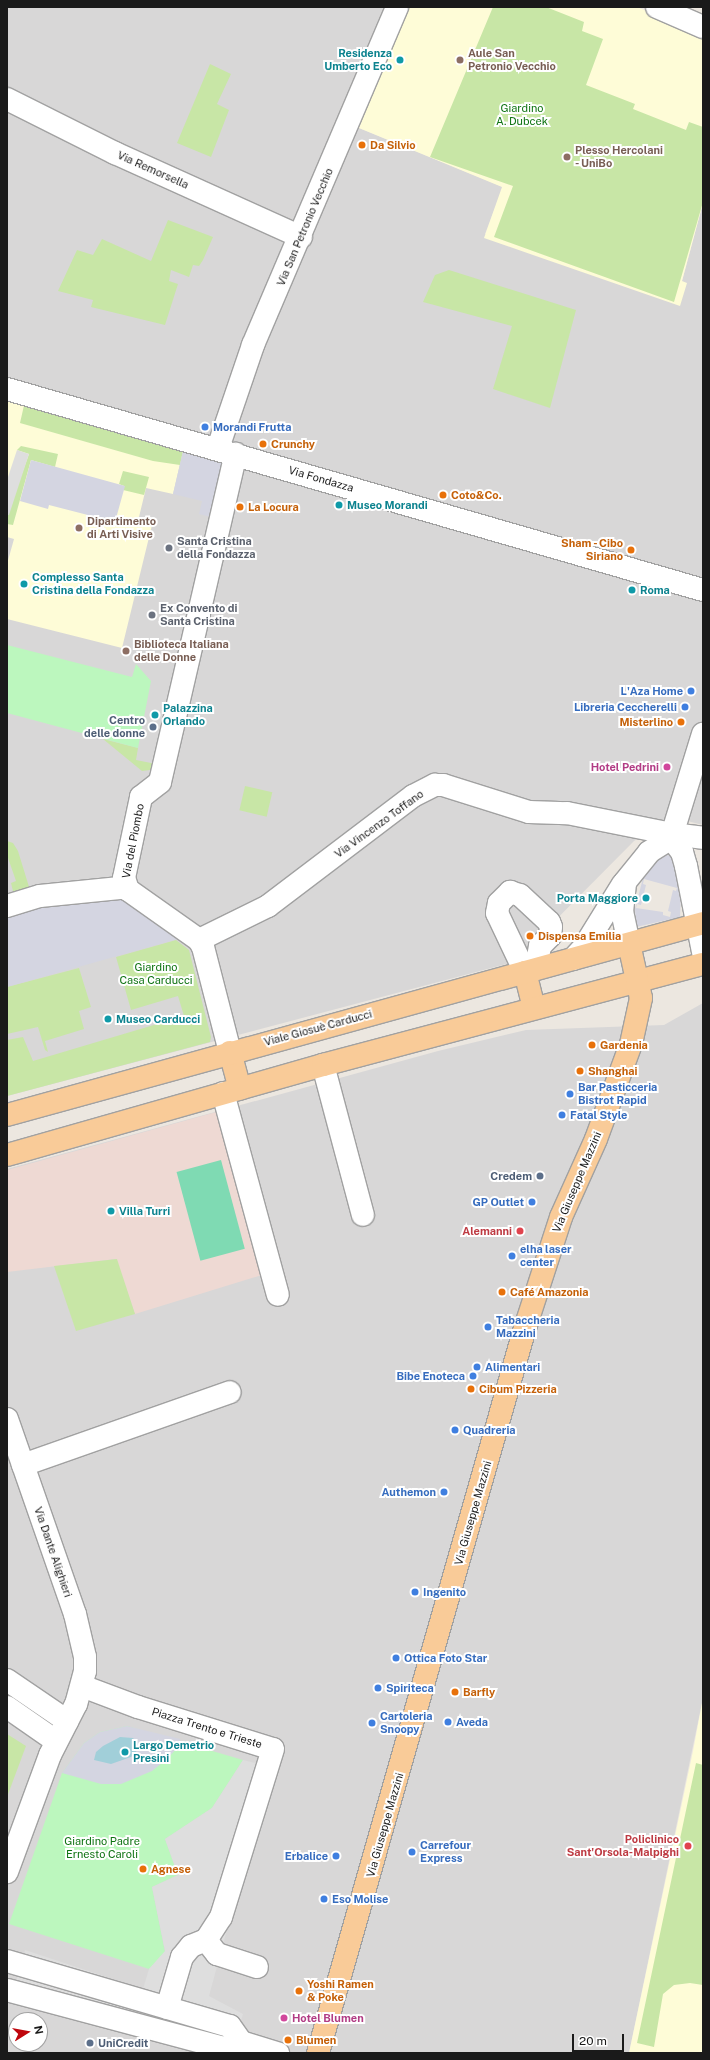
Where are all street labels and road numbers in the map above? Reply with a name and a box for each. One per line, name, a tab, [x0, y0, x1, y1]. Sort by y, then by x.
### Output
street label: Via Remorsella	[115, 148, 191, 192]
street label: Via San Petronio Vecchio	[274, 166, 336, 288]
street label: Via Fondazza	[287, 463, 355, 495]
street label: Via Vincenzo Toffano	[332, 787, 426, 861]
street label: Via del Piombo	[119, 802, 147, 880]
street label: Viale Giosuè Carducci	[263, 1007, 373, 1049]
street label: Via Giuseppe Mazzini	[550, 1130, 604, 1234]
street label: Via Giuseppe Mazzini	[452, 1459, 494, 1567]
street label: Via Dante Alighieri	[31, 1505, 75, 1599]
street label: Piazza Trento e Trieste	[150, 1705, 264, 1751]
street label: Via Giuseppe Mazzini	[364, 1771, 406, 1879]

